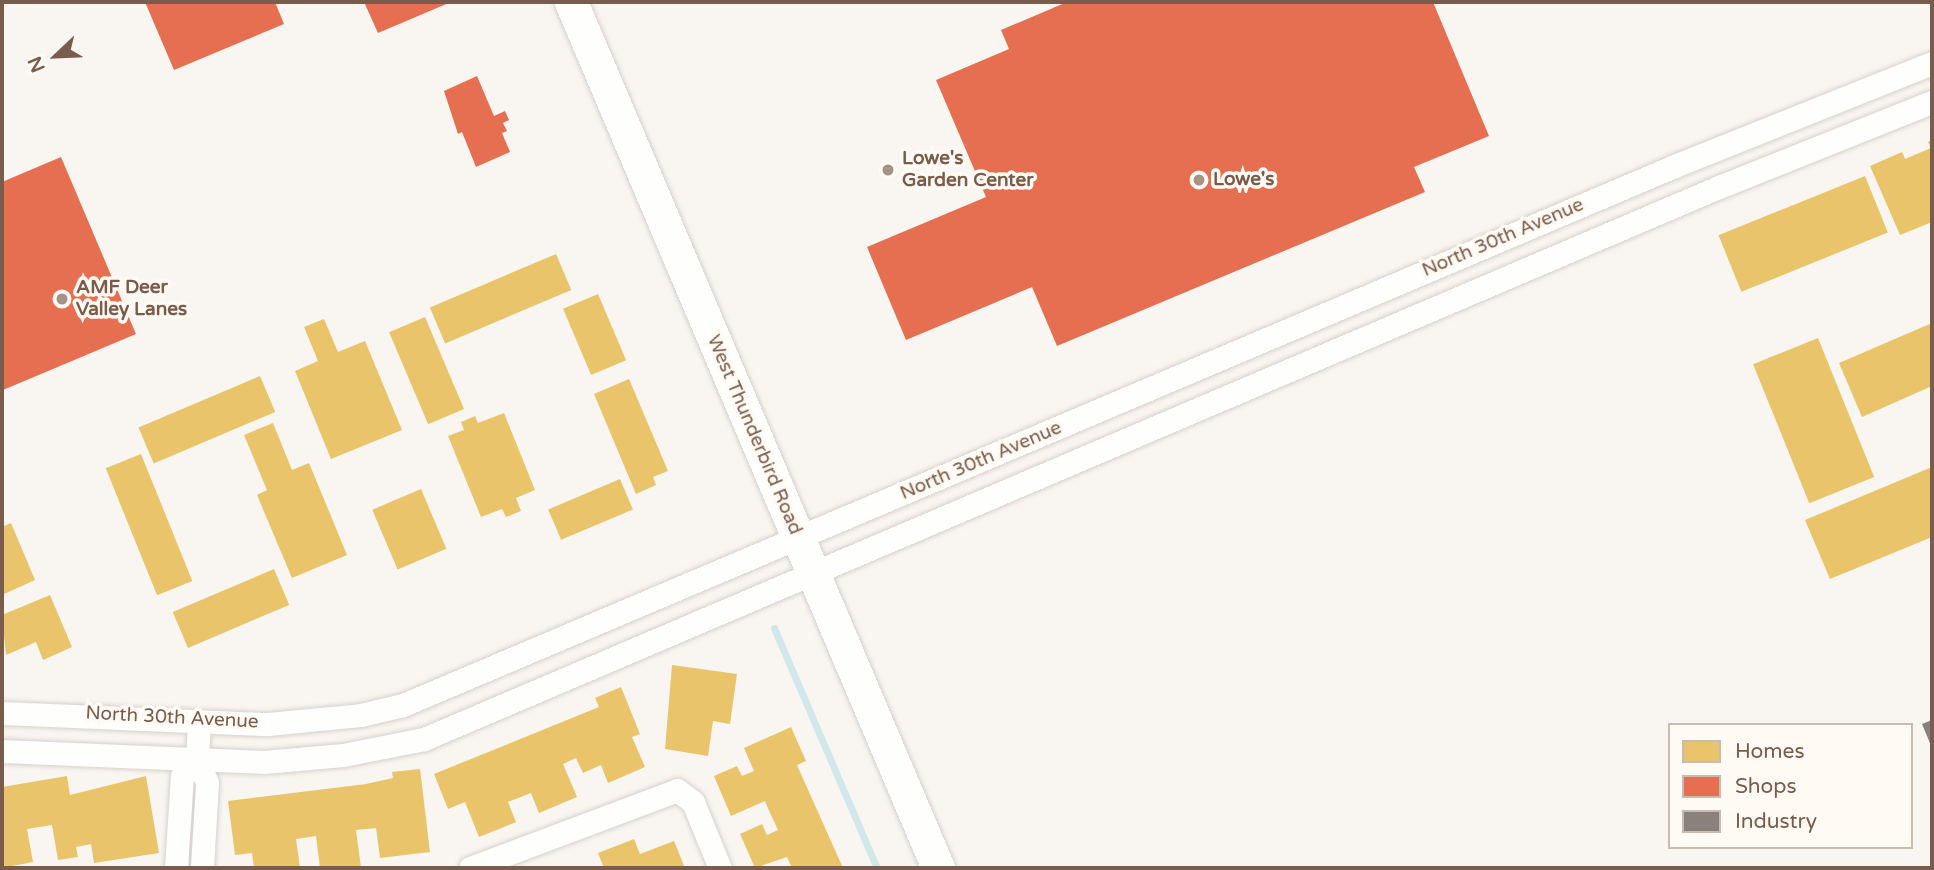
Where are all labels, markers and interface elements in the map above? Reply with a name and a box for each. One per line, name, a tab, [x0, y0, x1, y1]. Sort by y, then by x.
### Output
north arrow	[21, 21, 91, 91]
text: N	[24, 53, 50, 76]
place label: Lowe's Garden Center	[902, 148, 1033, 192]
marker: Lowe's Garden Center	[880, 162, 896, 178]
place label: Lowe's	[1213, 169, 1274, 191]
marker: Lowe's	[1191, 172, 1207, 188]
street label: North 30th Avenue	[1419, 194, 1587, 282]
place label: AMF Deer Valley Lanes	[76, 277, 187, 321]
marker: AMF Deer Valley Lanes	[54, 291, 70, 307]
street label: West Thunderbird Road	[702, 332, 806, 538]
street label: North 30th Avenue	[897, 417, 1065, 505]
street label: North 30th Avenue	[85, 702, 259, 734]
legend	[1668, 723, 1913, 849]
text: Homes	[1735, 739, 1805, 764]
text: Shops	[1735, 774, 1797, 799]
text: Industry	[1735, 809, 1817, 834]

